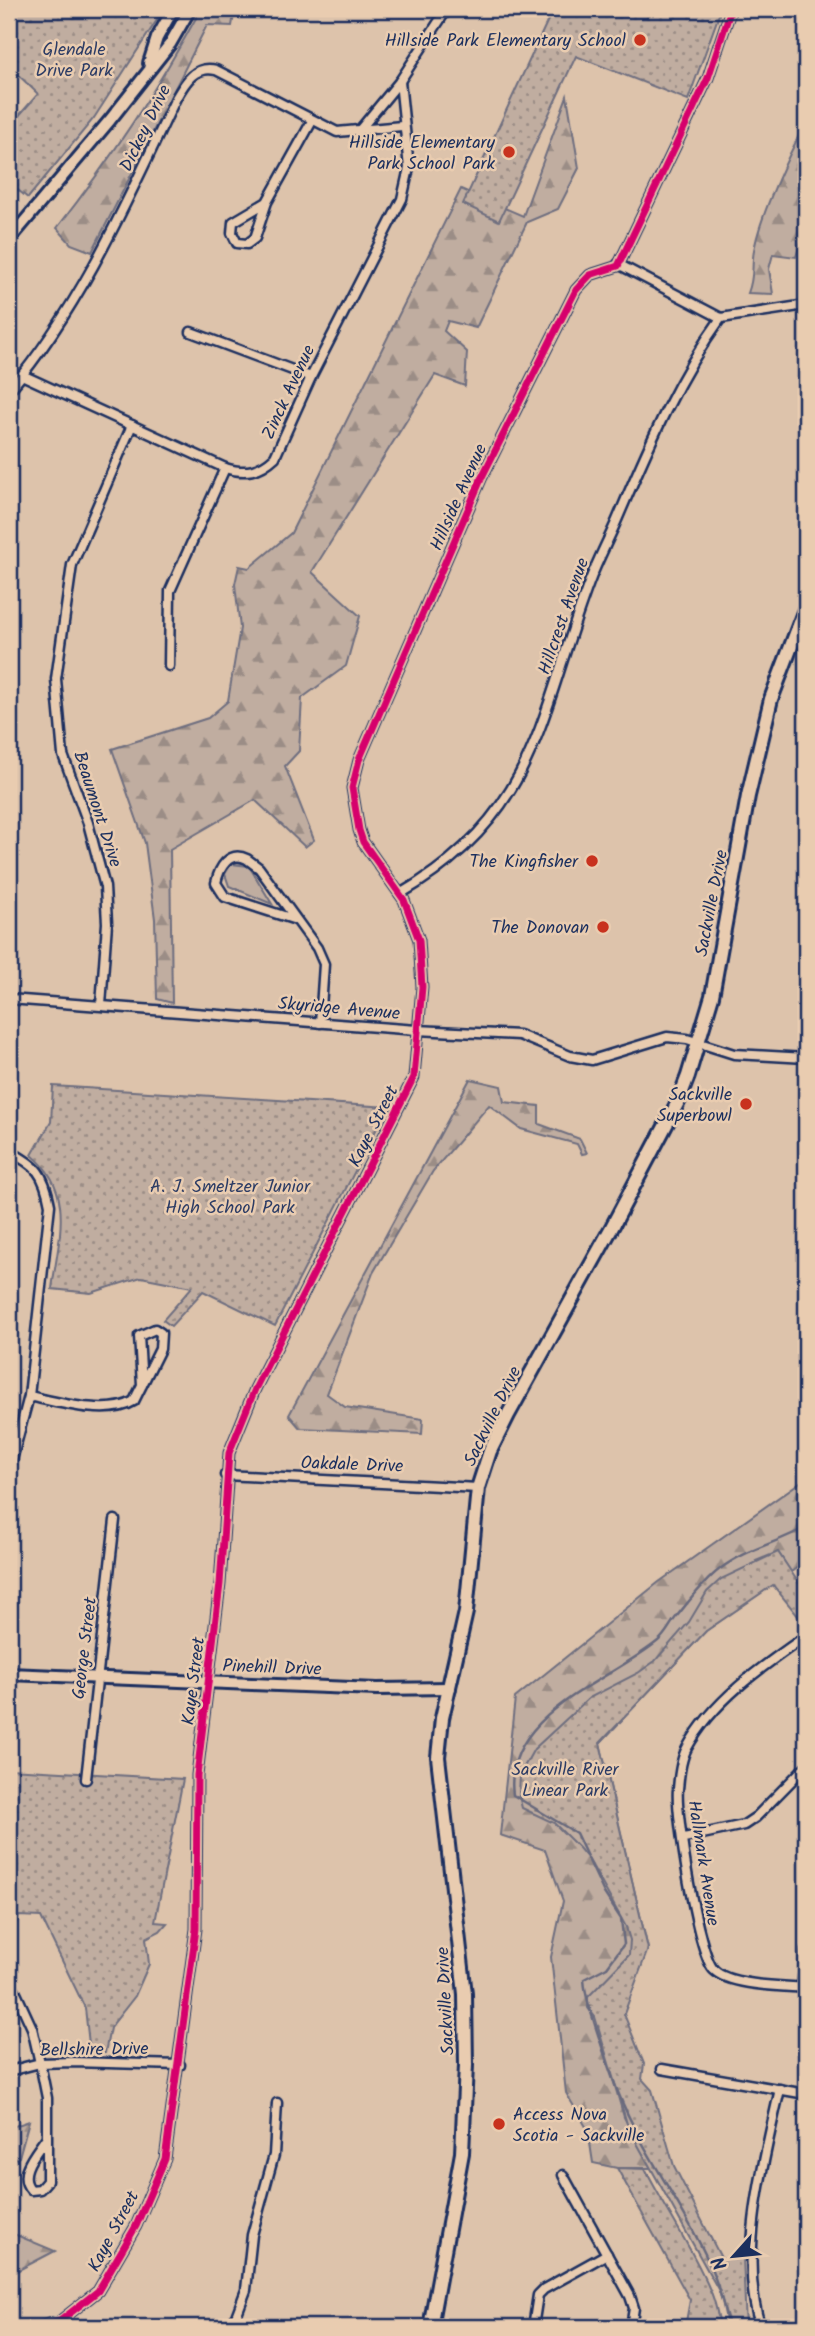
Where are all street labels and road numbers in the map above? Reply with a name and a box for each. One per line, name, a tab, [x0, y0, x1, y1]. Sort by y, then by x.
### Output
street label: Dickey Drive	[113, 80, 180, 177]
street label: Zinck Avenue	[255, 340, 324, 445]
street label: Hillside Avenue	[423, 439, 496, 556]
street label: Hillcrest Avenue	[531, 554, 598, 679]
street label: Beaumont Drive	[64, 748, 129, 871]
street label: Sackville Drive	[688, 847, 737, 959]
street label: Skyridge Avenue	[277, 990, 401, 1029]
street label: Kaye Street	[341, 1080, 408, 1173]
street label: Sackville Drive	[457, 1362, 530, 1472]
street label: Oakdale Drive	[300, 1449, 404, 1482]
street label: George Street	[65, 1594, 106, 1701]
street label: Kaye Street	[175, 1634, 214, 1727]
street label: Pinehill Drive	[222, 1652, 322, 1685]
street label: Hallmark Avenue	[678, 1798, 727, 1928]
street label: Sackville Drive	[429, 1946, 464, 2056]
street label: Bellshire Drive	[39, 2035, 149, 2066]
street label: Kaye Street	[81, 2185, 148, 2278]

